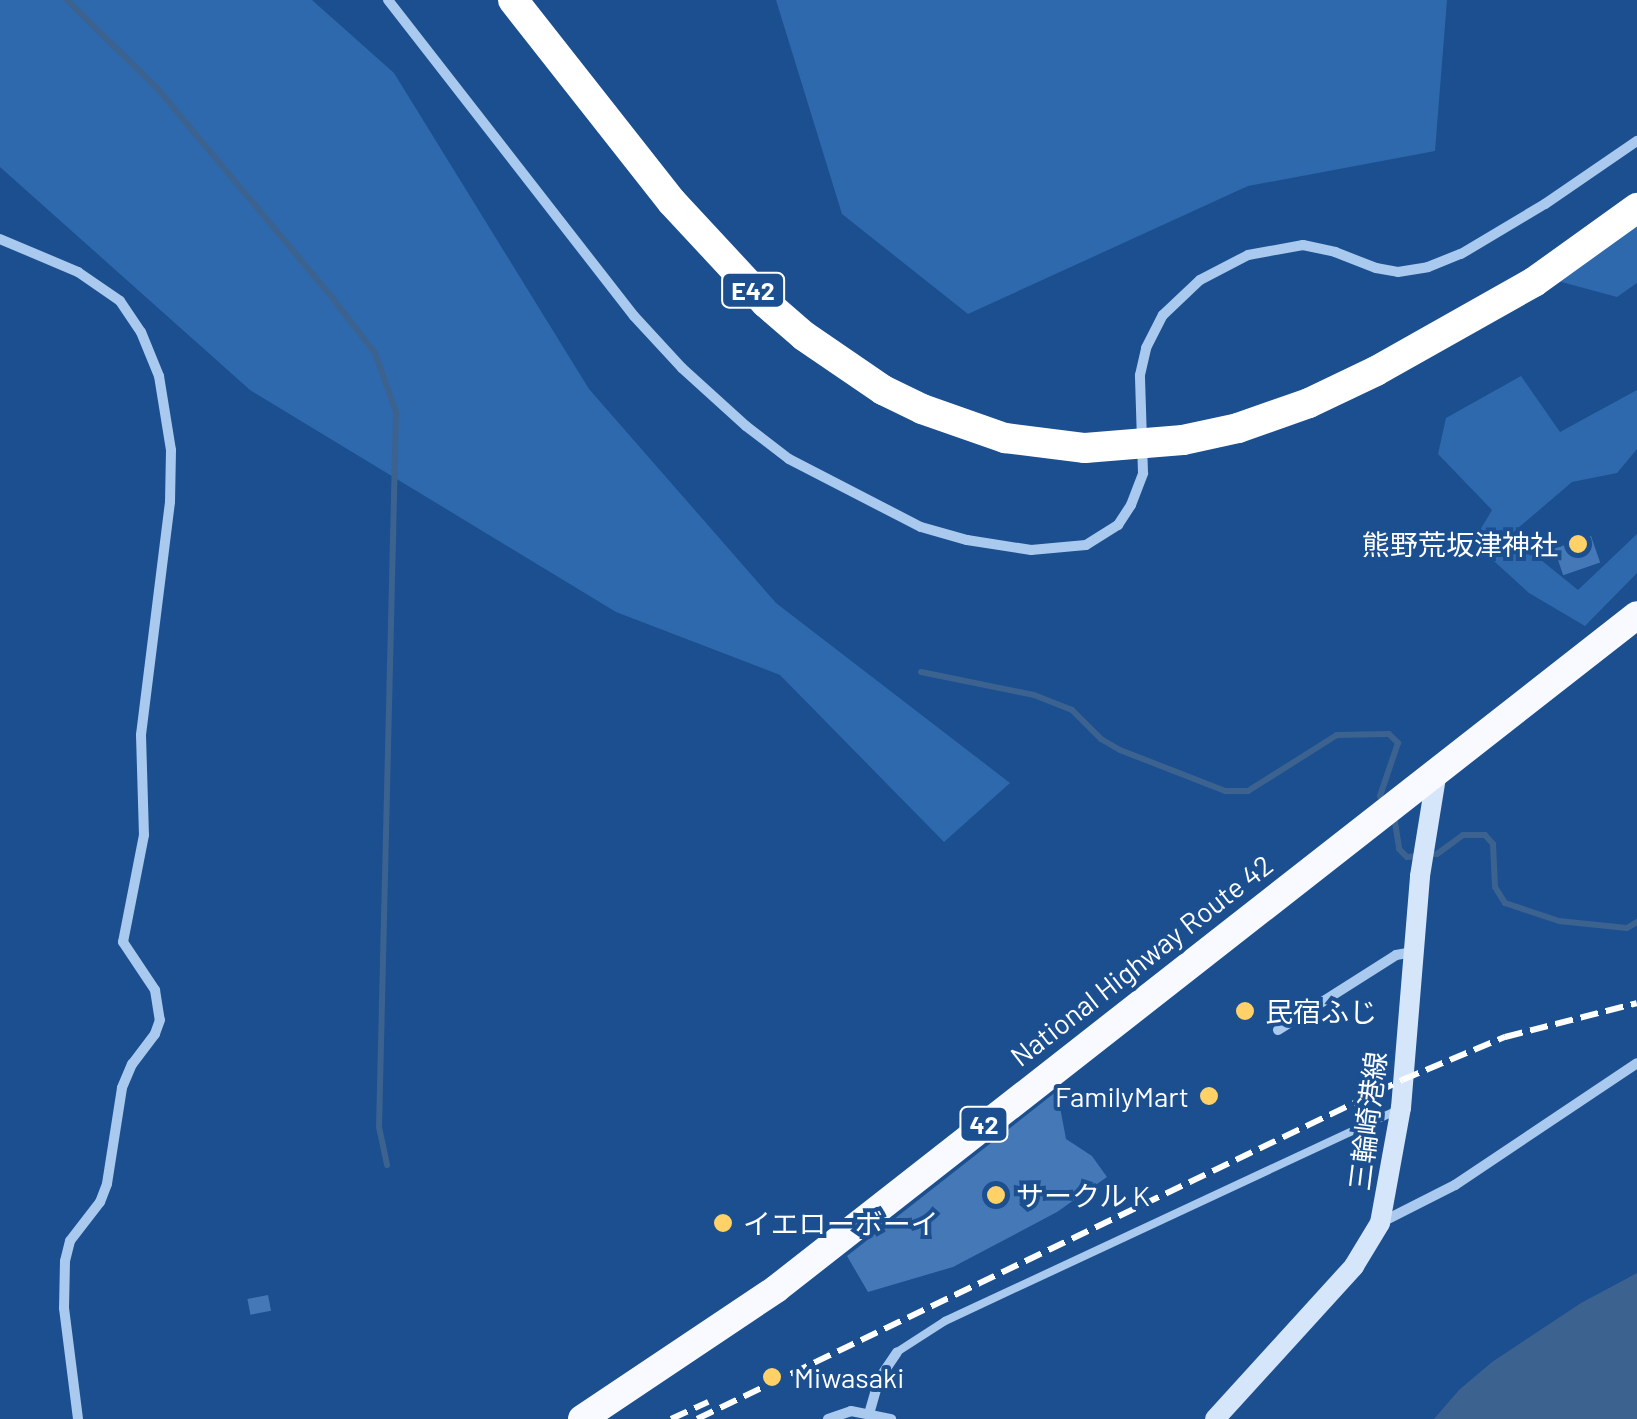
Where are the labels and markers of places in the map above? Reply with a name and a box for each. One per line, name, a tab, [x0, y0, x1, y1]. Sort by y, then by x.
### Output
place label: 熊野荒坂津神社	[1362, 527, 1558, 561]
marker: 熊野荒坂津神社	[1567, 533, 1589, 555]
place label: 民宿ふじ	[1265, 994, 1377, 1028]
marker: 民宿ふじ	[1234, 1000, 1256, 1022]
place label: FamilyMart	[1055, 1079, 1189, 1113]
marker: FamilyMart	[1198, 1085, 1220, 1107]
place label: サークル K	[1016, 1178, 1151, 1212]
marker: サークル K	[985, 1184, 1007, 1206]
place label: イエローボーイ	[743, 1206, 939, 1240]
marker: イエローボーイ	[712, 1212, 734, 1234]
place label: Miwasaki	[794, 1360, 904, 1394]
marker: Miwasaki	[759, 1364, 785, 1390]

